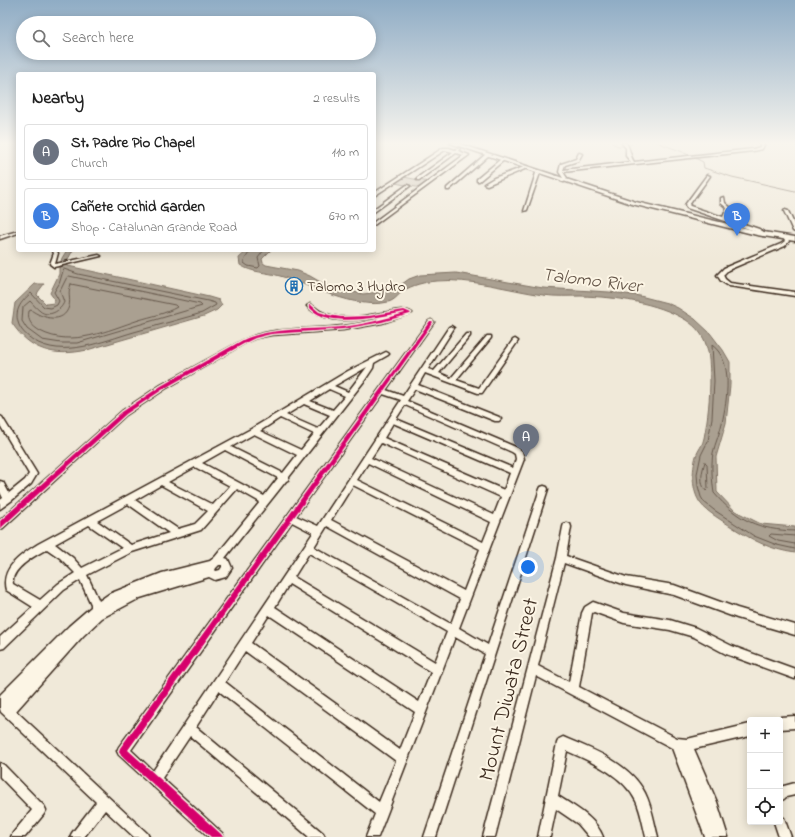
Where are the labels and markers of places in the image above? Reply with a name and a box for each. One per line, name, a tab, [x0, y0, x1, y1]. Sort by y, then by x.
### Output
pin: B	[724, 203, 750, 236]
building icon: Talomo 3 Hydro	[284, 276, 304, 296]
place label: Talomo 3 Hydro	[307, 276, 406, 299]
pin: A	[513, 424, 539, 457]

